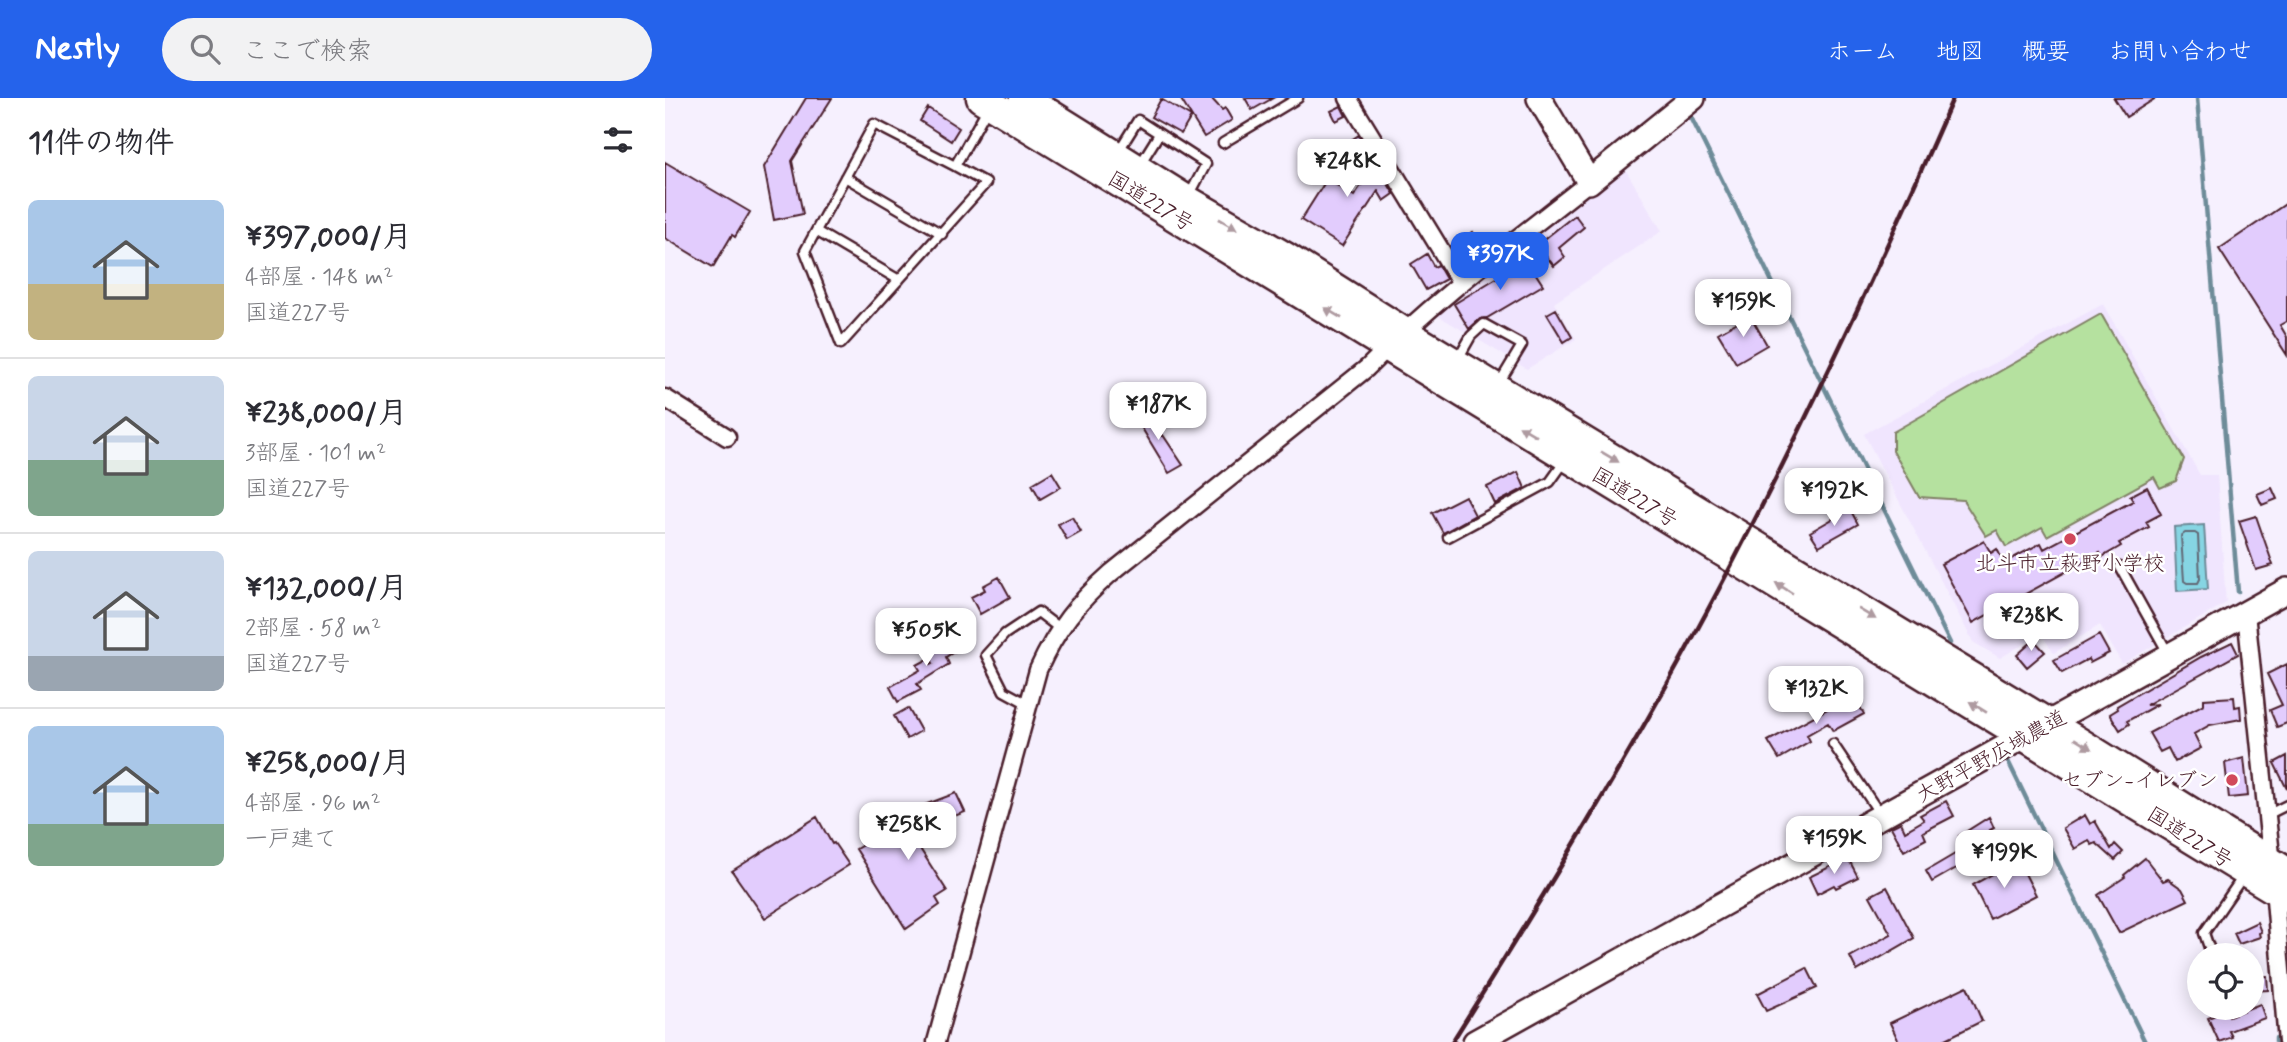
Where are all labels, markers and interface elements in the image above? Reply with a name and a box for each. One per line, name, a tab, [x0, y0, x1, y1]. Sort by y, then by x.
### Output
search box	[162, 18, 652, 81]
text: Nestly	[35, 27, 120, 71]
icon: search	[186, 30, 224, 68]
text: ここで検索	[242, 35, 372, 69]
text: ホーム	[1827, 37, 1898, 68]
text: 地図	[1936, 37, 1984, 68]
text: 概要	[2022, 37, 2070, 68]
text: お問い合わせ	[2108, 37, 2252, 68]
icon: filters	[599, 121, 637, 159]
text: 11件の物件	[28, 124, 174, 163]
pin: ¥248K	[1298, 140, 1396, 199]
text: ¥248K	[1313, 147, 1381, 177]
street label: 国道227号	[1102, 165, 1199, 239]
one-way arrow	[1218, 217, 1238, 229]
text: ¥397,000/月	[245, 218, 412, 257]
icon: home	[84, 228, 168, 312]
pin: ¥397K	[1451, 232, 1549, 292]
text: ¥397K	[1467, 240, 1533, 270]
text: 4部屋 · 148 m²	[245, 263, 393, 293]
pin: ¥159K	[1694, 280, 1792, 339]
text: ¥159K	[1711, 287, 1775, 317]
text: 国道227号	[245, 299, 350, 329]
one-way arrow	[1324, 306, 1343, 319]
pin: ¥187K	[1109, 382, 1207, 442]
text: ¥187K	[1125, 390, 1191, 420]
text: ¥238,000/月	[245, 394, 407, 433]
icon: home	[84, 404, 168, 488]
one-way arrow	[1518, 425, 1537, 438]
text: 3部屋 · 101 m²	[245, 439, 386, 469]
one-way arrow	[1601, 450, 1620, 463]
street label: 国道227号	[1586, 461, 1683, 535]
pin: ¥192K	[1785, 468, 1883, 528]
text: 国道227号	[245, 475, 350, 505]
text: ¥192K	[1800, 476, 1868, 506]
marker: 北斗市立萩野小学校	[2062, 531, 2078, 547]
place label: 北斗市立萩野小学校	[1976, 550, 2165, 578]
text: ¥132,000/月	[245, 569, 408, 608]
icon: home	[84, 579, 168, 663]
one-way arrow	[1775, 582, 1794, 595]
pin: ¥238K	[1982, 594, 2080, 653]
text: ¥238K	[2000, 601, 2062, 631]
one-way arrow	[1858, 607, 1877, 620]
pin: ¥505K	[877, 608, 975, 668]
text: 2部屋 · 58 m²	[245, 614, 381, 644]
text: ¥505K	[891, 616, 961, 646]
text: 国道227号	[245, 650, 350, 680]
pin: ¥132K	[1767, 666, 1865, 726]
text: ¥132K	[1784, 674, 1848, 704]
one-way arrow	[1969, 701, 1988, 714]
street label: 大野平野広域農道	[1911, 704, 2072, 810]
one-way arrow	[2073, 738, 2093, 751]
text: ¥258,000/月	[245, 744, 411, 783]
icon: home	[84, 754, 168, 838]
place label: セブン-イレブン	[2062, 767, 2218, 795]
marker: セブン-イレブン	[2224, 772, 2240, 788]
text: 4部屋 · 96 m²	[245, 789, 381, 819]
street label: 国道227号	[2141, 801, 2238, 875]
pin: ¥258K	[859, 802, 957, 862]
text: ¥258K	[875, 810, 941, 840]
pin: ¥159K	[1785, 816, 1883, 876]
text: ¥159K	[1802, 824, 1866, 854]
text: 一戸建て	[245, 825, 337, 855]
pin: ¥199K	[1955, 830, 2053, 890]
text: ¥199K	[1971, 838, 2037, 868]
map controls	[2187, 943, 2264, 1020]
button: locate	[2187, 943, 2264, 1020]

